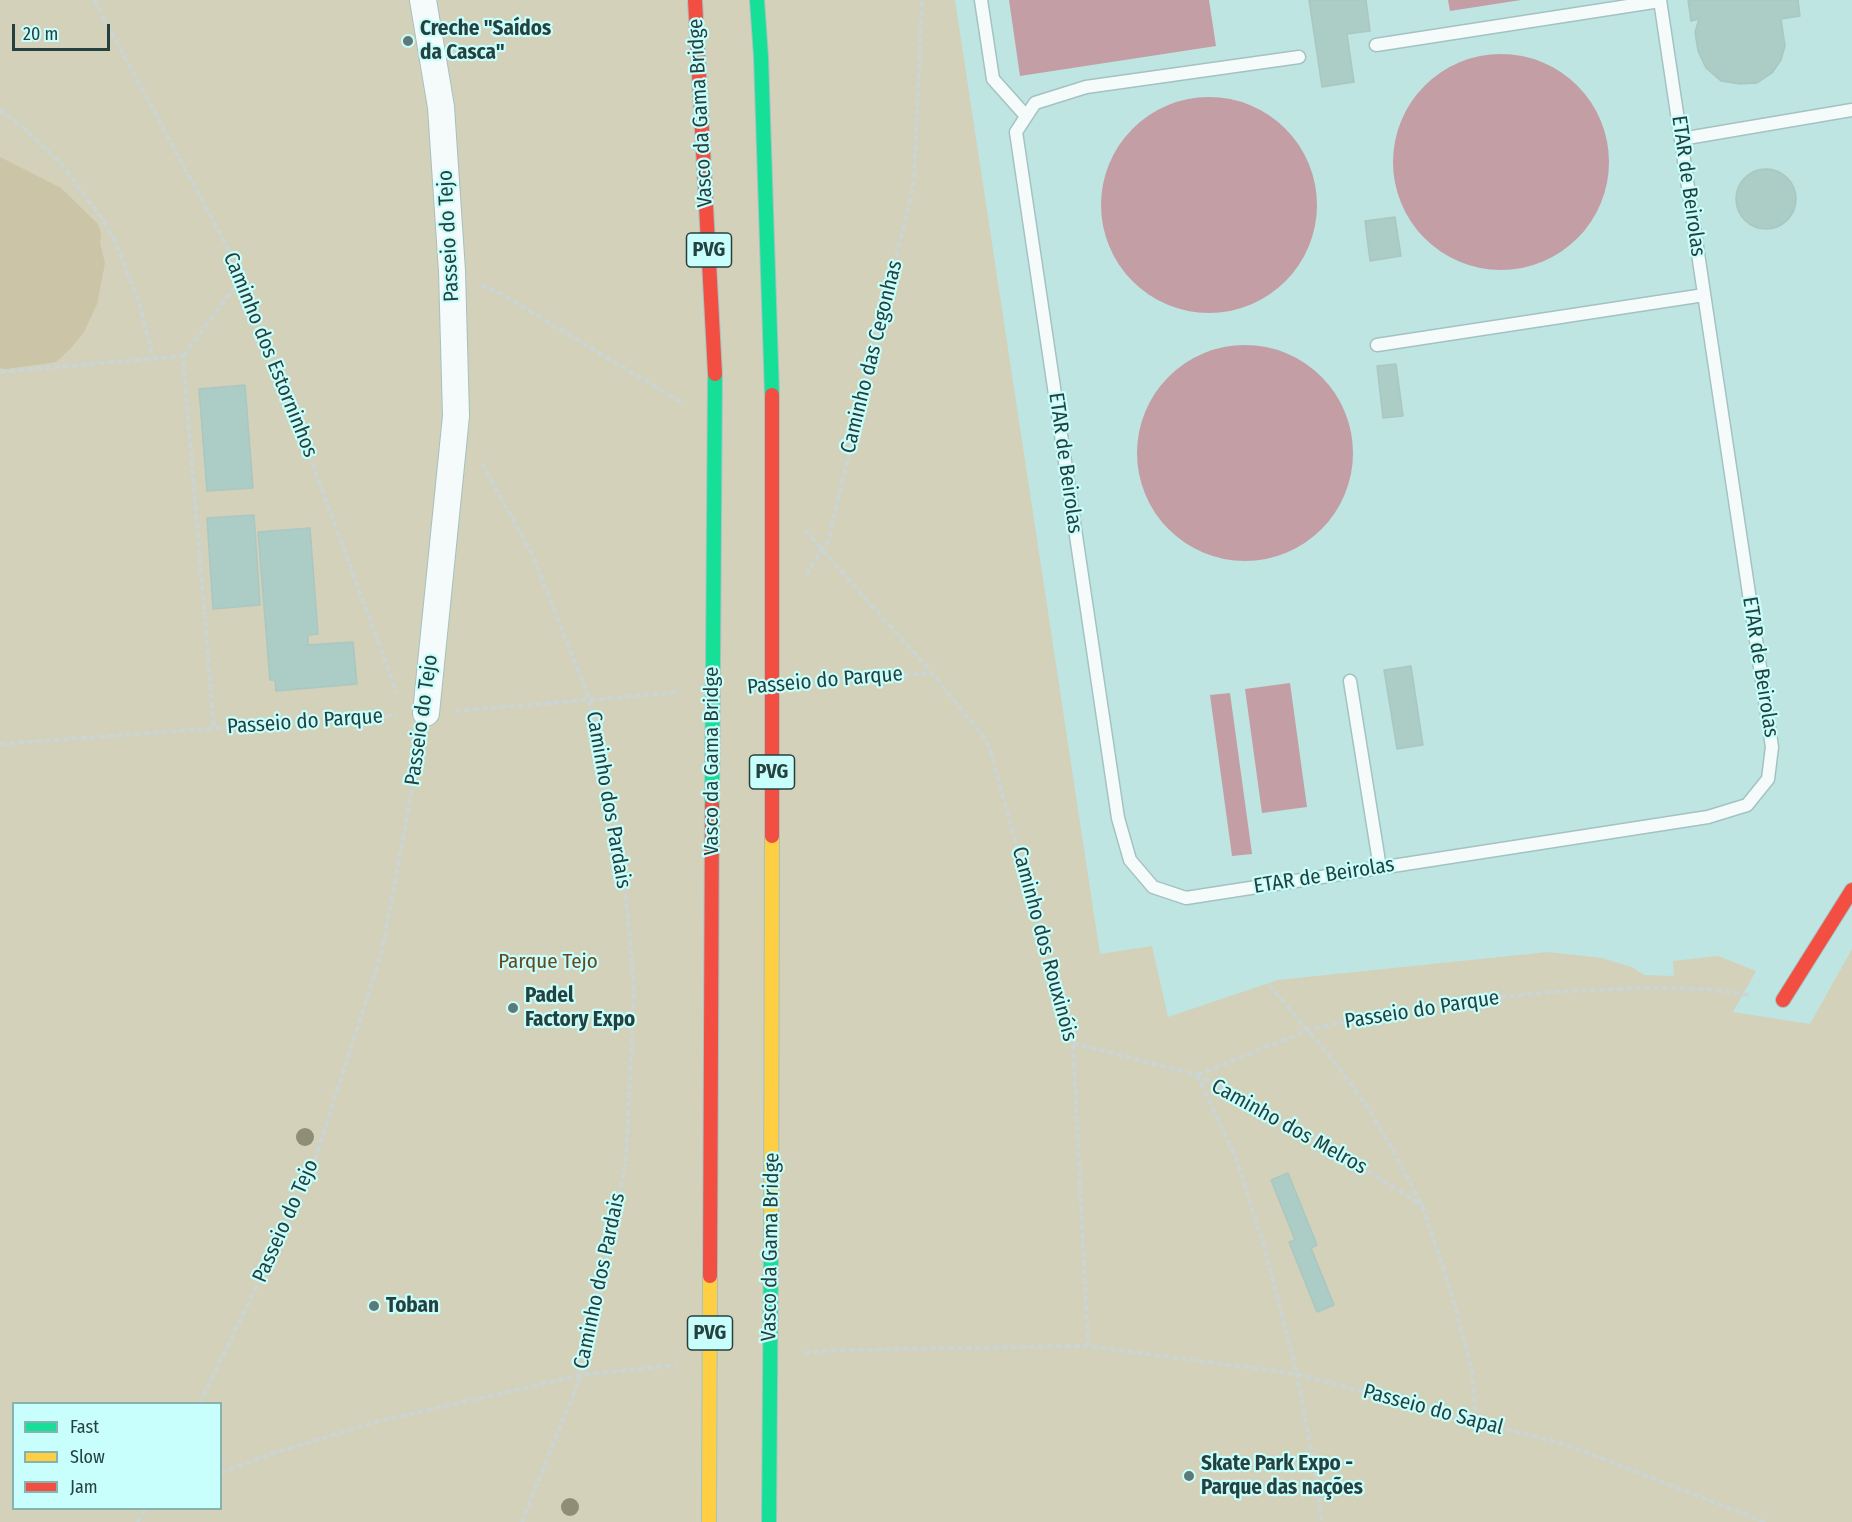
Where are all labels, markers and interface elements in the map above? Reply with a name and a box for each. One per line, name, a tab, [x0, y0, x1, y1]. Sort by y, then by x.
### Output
scale bar	[15, 12, 112, 50]
place label: Creche "Saídos da Casca"	[420, 16, 551, 66]
street label: Vasco da Gama Bridge	[683, 18, 719, 208]
text: 20 m	[23, 23, 58, 45]
marker: Creche "Saídos da Casca"	[401, 34, 415, 48]
street label: ETAR de Beirolas	[1666, 114, 1710, 258]
street label: Passeio do Tejo	[433, 169, 465, 303]
road number: PVG	[686, 233, 732, 267]
street label: Caminho dos Estorninhos	[217, 249, 323, 461]
street label: Caminho das Cegonhas	[836, 258, 908, 456]
street label: ETAR de Beirolas	[1043, 391, 1087, 535]
street label: ETAR de Beirolas	[1736, 595, 1784, 739]
street label: Passeio do Tejo	[400, 653, 444, 787]
street label: Passeio do Parque	[746, 662, 904, 700]
street label: Vasco da Gama Bridge	[699, 667, 725, 855]
street label: Passeio do Parque	[226, 704, 384, 740]
street label: Caminho dos Pardais	[580, 710, 636, 890]
road number: PVG	[750, 755, 794, 789]
street label: Caminho dos Rouxinóis	[1006, 844, 1082, 1044]
street label: ETAR de Beirolas	[1252, 852, 1396, 900]
park label: Parque Tejo	[498, 949, 598, 975]
place label: Padel Factory Expo	[525, 983, 635, 1033]
street label: Passeio do Parque	[1343, 985, 1501, 1035]
marker: Padel Factory Expo	[506, 1001, 520, 1015]
street label: Caminho dos Melros	[1207, 1074, 1371, 1180]
street label: Vasco da Gama Bridge	[757, 1152, 785, 1342]
street label: Passeio do Tejo	[248, 1156, 324, 1286]
street label: Caminho dos Pardais	[569, 1191, 631, 1371]
place label: Toban	[386, 1293, 439, 1319]
marker: Toban	[367, 1299, 381, 1313]
road number: PVG	[688, 1316, 732, 1350]
street label: Passeio do Sapal	[1360, 1379, 1506, 1441]
legend	[12, 1402, 222, 1510]
text: Fast	[70, 1416, 99, 1438]
text: Slow	[70, 1446, 105, 1468]
place label: Skate Park Expo - Parque das nações	[1201, 1451, 1363, 1501]
marker: Skate Park Expo - Parque das nações	[1182, 1469, 1196, 1483]
text: Jam	[70, 1476, 98, 1498]

